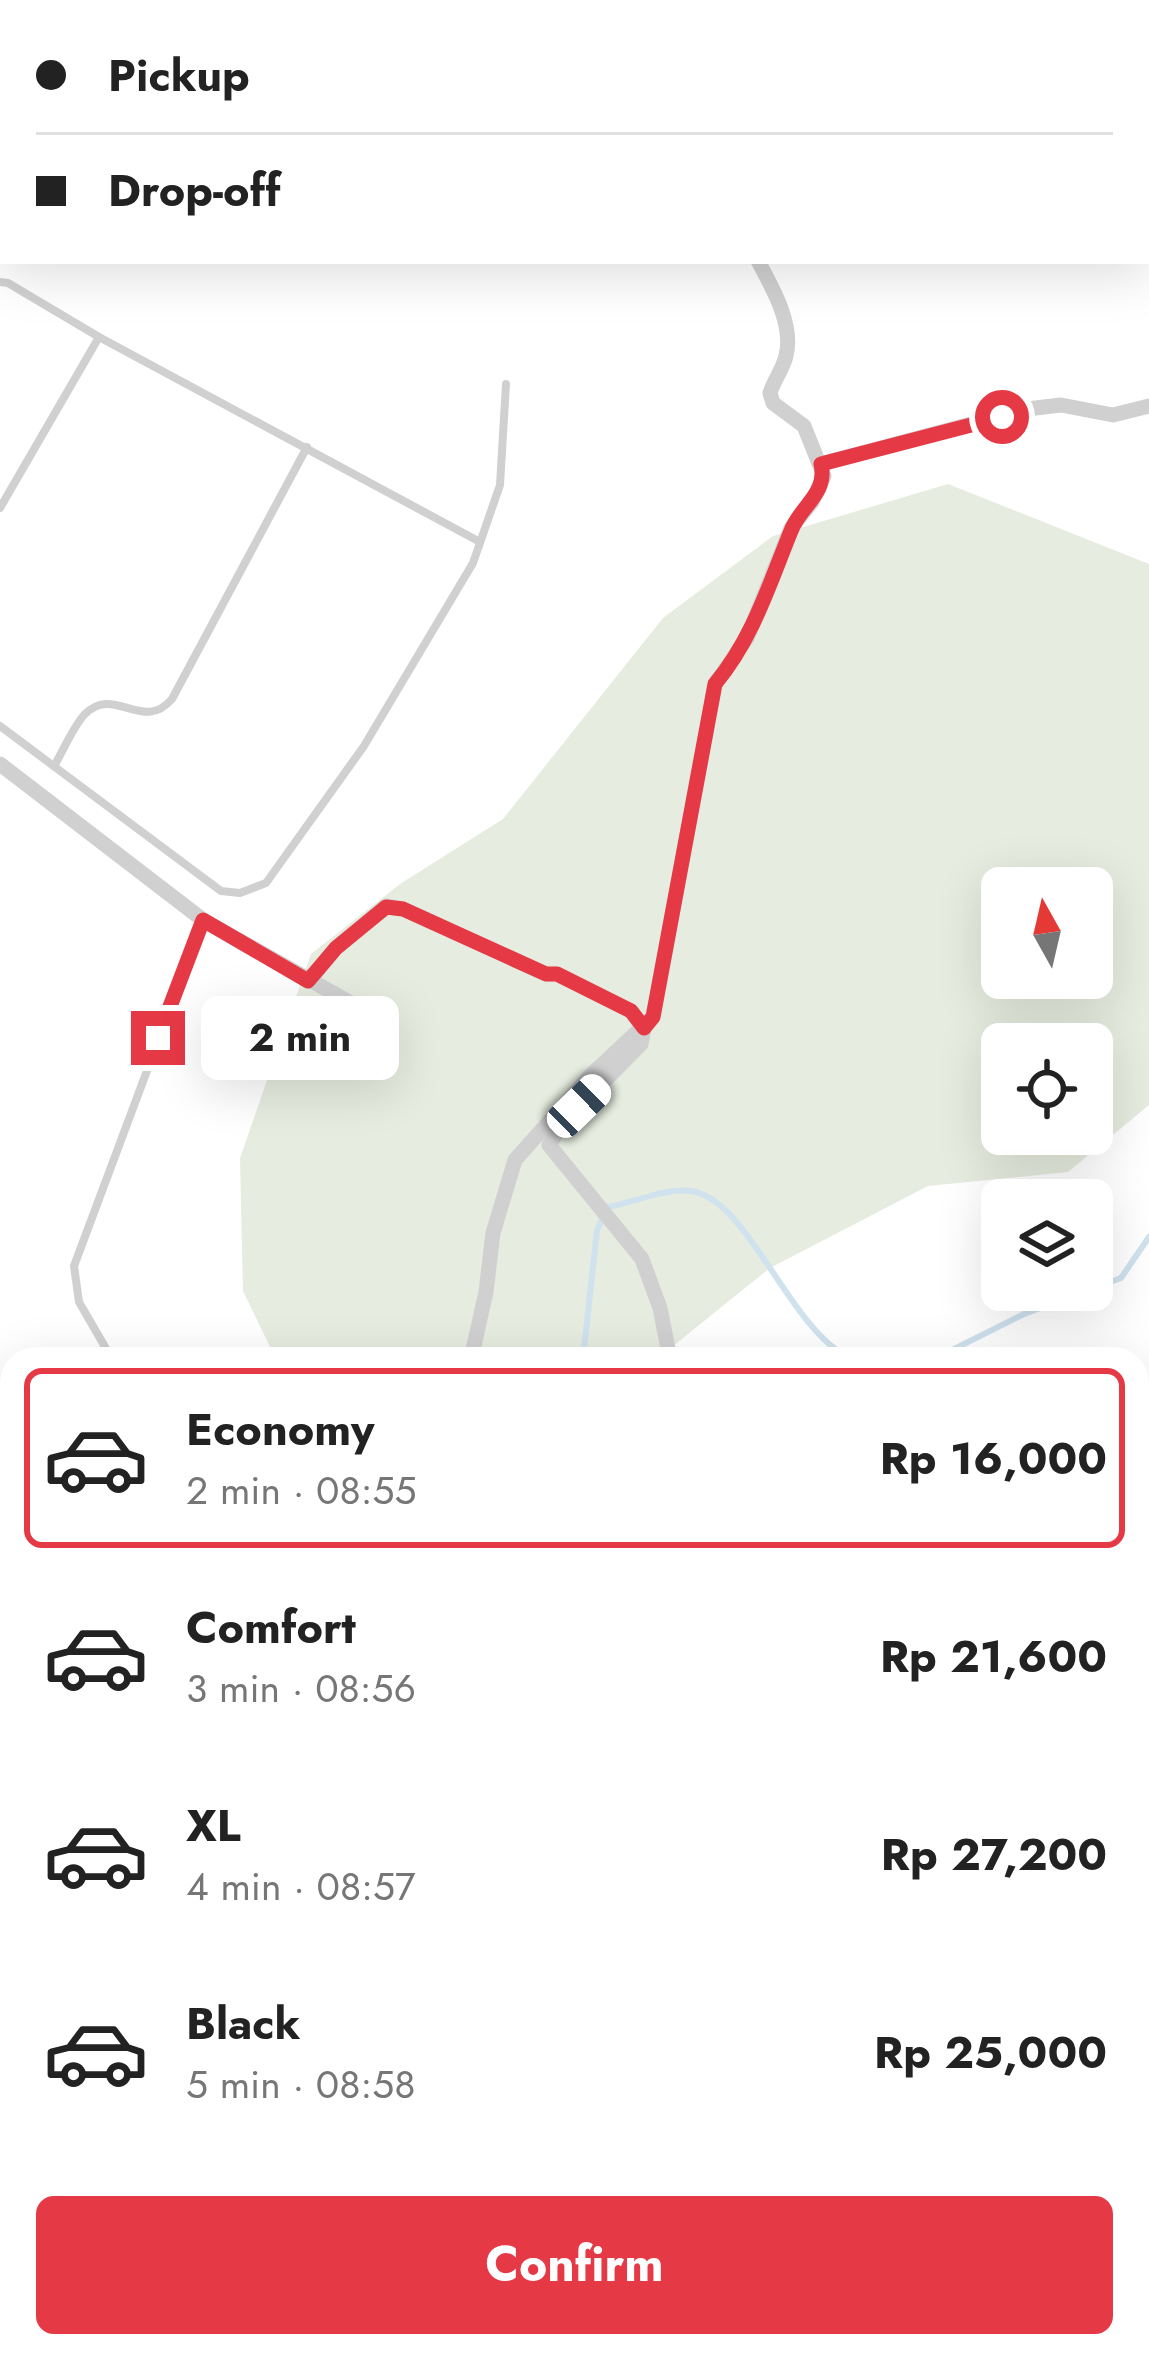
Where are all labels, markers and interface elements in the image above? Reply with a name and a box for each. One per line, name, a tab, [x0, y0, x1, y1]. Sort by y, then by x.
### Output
text: Pickup	[108, 43, 250, 108]
text: Drop-off	[108, 158, 281, 223]
route start	[975, 390, 1029, 444]
north arrow	[981, 867, 1113, 999]
map controls	[981, 867, 1113, 1311]
callout: 2 min	[200, 996, 398, 1080]
text: 2 min	[249, 1009, 351, 1066]
route end	[131, 1011, 185, 1065]
button: locate	[981, 1023, 1113, 1155]
car	[541, 1068, 617, 1144]
button: layers	[981, 1179, 1113, 1311]
text: Economy	[186, 1397, 374, 1462]
icon: car	[42, 1404, 150, 1512]
text: Rp 16,000	[880, 1426, 1107, 1491]
text: 2 min · 08:55	[186, 1462, 416, 1519]
text: Comfort	[186, 1595, 356, 1660]
icon: car	[42, 1602, 150, 1710]
text: Rp 21,600	[880, 1624, 1107, 1689]
text: 3 min · 08:56	[186, 1660, 416, 1717]
text: XL	[186, 1793, 241, 1858]
icon: car	[42, 1800, 150, 1908]
text: Rp 27,200	[881, 1822, 1107, 1887]
text: 4 min · 08:57	[186, 1858, 415, 1915]
text: Black	[186, 1991, 300, 2056]
icon: car	[42, 1998, 150, 2106]
text: Rp 25,000	[874, 2020, 1107, 2085]
text: 5 min · 08:58	[186, 2056, 416, 2113]
button: Confirm	[36, 2196, 1113, 2334]

